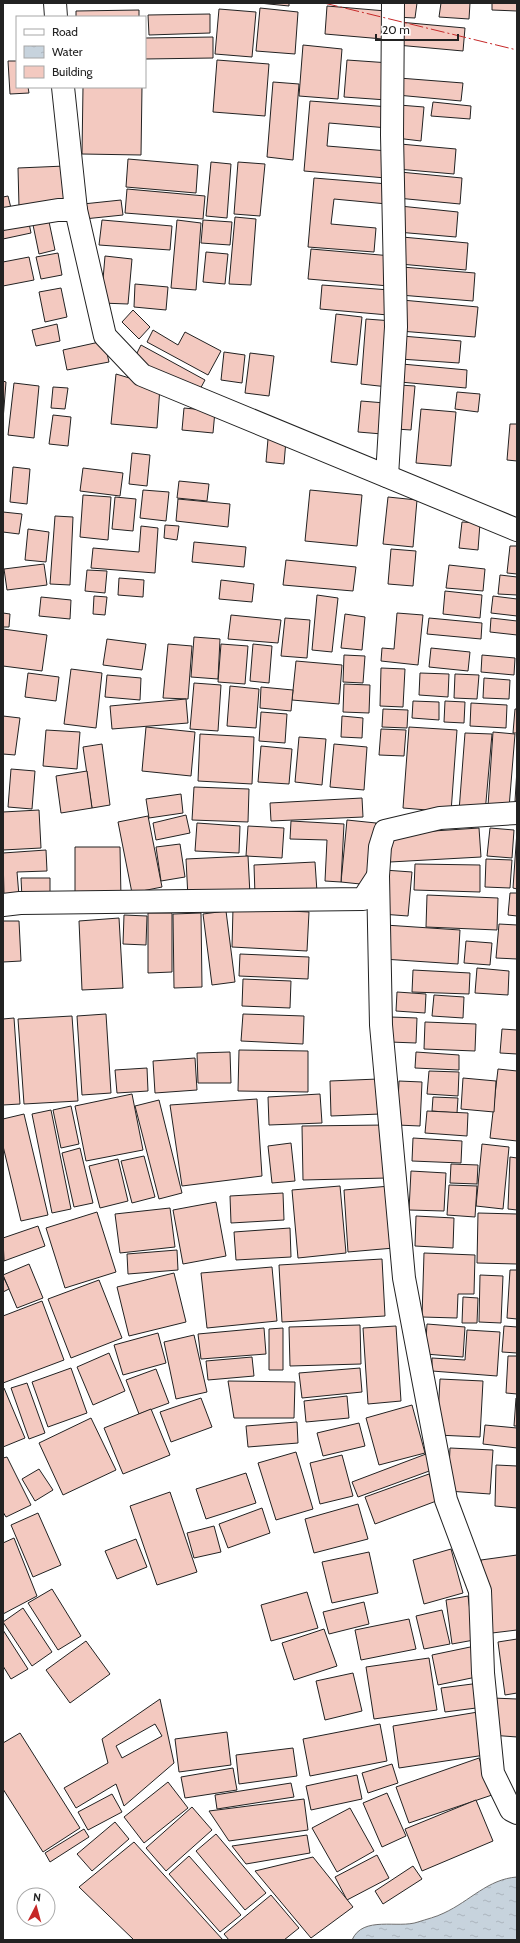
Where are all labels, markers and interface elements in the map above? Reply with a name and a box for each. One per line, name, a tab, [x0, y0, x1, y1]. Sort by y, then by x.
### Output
legend	[16, 16, 146, 88]
scale bar	[376, 16, 458, 42]
text: 20 m	[382, 22, 410, 37]
text: Road	[52, 24, 78, 39]
text: Water	[52, 44, 83, 59]
text: Building	[52, 64, 94, 79]
north arrow	[16, 1887, 56, 1927]
text: N	[32, 1890, 42, 1904]

